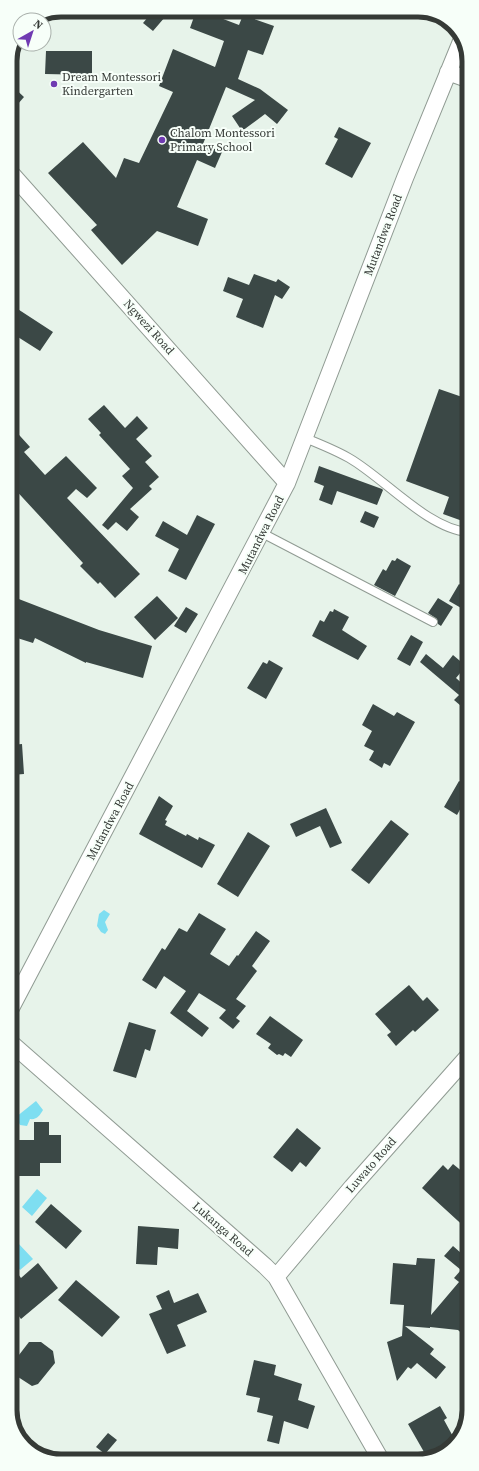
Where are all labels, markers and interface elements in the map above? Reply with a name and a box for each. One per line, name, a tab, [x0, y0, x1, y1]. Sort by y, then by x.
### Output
north arrow	[12, 12, 52, 52]
text: N	[30, 16, 46, 33]
place label: Dream Montessori Kindergarten	[62, 69, 162, 99]
marker: Dream Montessori Kindergarten	[49, 79, 59, 89]
place label: Chalom Montessori Primary School	[170, 125, 275, 155]
marker: Chalom Montessori Primary School	[157, 135, 167, 145]
street label: Mutandwa Road	[360, 192, 406, 278]
street label: Ngwezi Road	[120, 296, 178, 358]
street label: Mutandwa Road	[234, 493, 288, 577]
street label: Mutandwa Road	[83, 779, 137, 863]
street label: Luwato Road	[342, 1134, 400, 1196]
street label: Lukanga Road	[189, 1198, 257, 1260]

